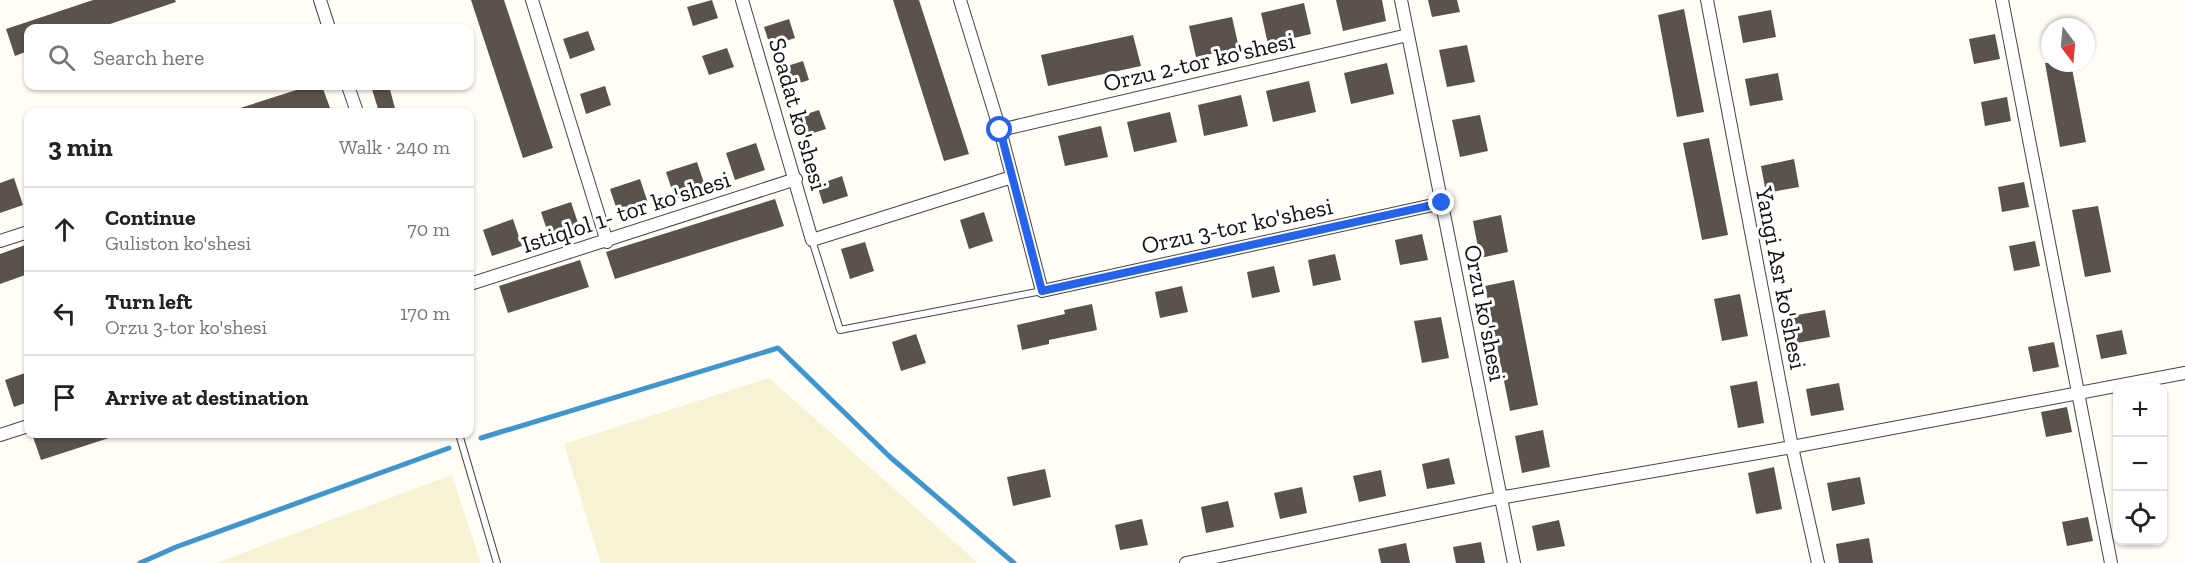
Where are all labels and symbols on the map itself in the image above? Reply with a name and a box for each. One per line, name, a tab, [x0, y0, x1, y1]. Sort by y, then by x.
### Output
north arrow	[2041, 18, 2095, 72]
street label: Orzu 2-tor ko'shesi	[1100, 25, 1298, 98]
street label: Soadat ko'shesi	[763, 34, 834, 194]
route start	[986, 116, 1012, 142]
street label: Istiqlol 1- tor ko'shesi	[518, 164, 734, 259]
street label: Yangi Asr ko'shesi	[1749, 183, 1813, 372]
route end	[1428, 189, 1454, 215]
street label: Orzu 3-tor ko'shesi	[1139, 191, 1335, 260]
street label: Orzu ko'shesi	[1458, 242, 1513, 384]

